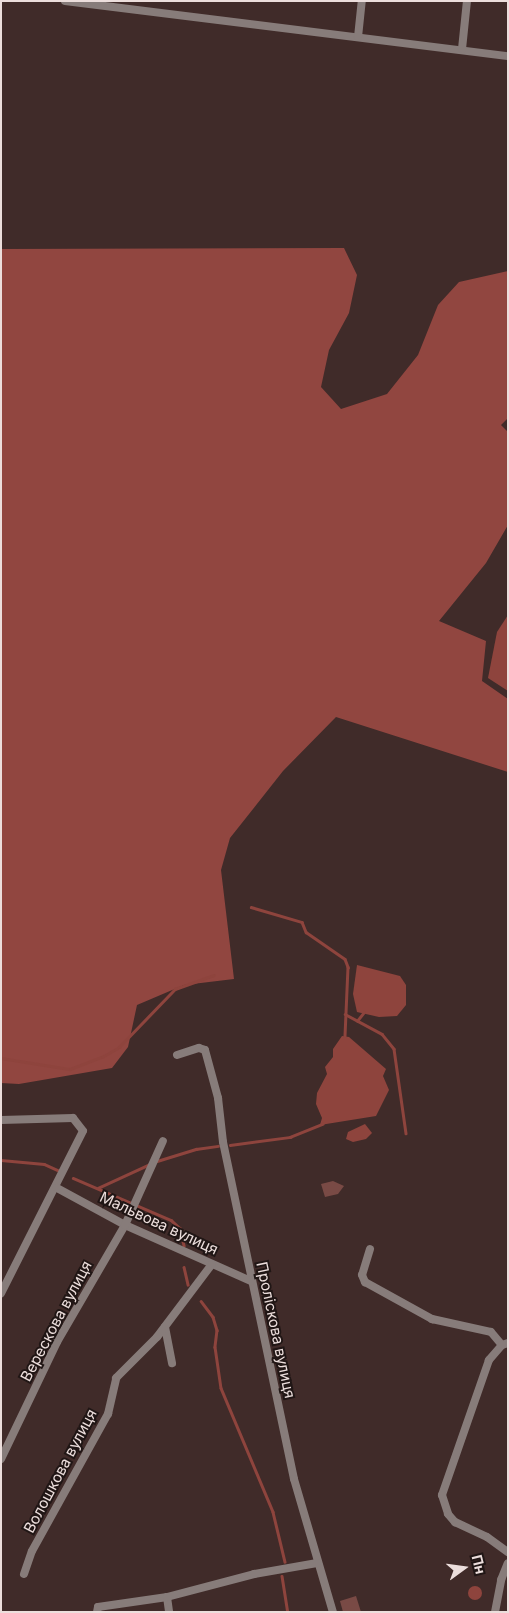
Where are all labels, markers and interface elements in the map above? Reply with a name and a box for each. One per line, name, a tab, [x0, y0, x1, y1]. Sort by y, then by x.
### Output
street label: Мальвова вулиця	[97, 1188, 221, 1258]
street label: Верескова вулиця	[17, 1258, 95, 1384]
street label: Проліскова вулиця	[253, 1260, 299, 1400]
street label: Волошкова вулиця	[20, 1406, 100, 1536]
north arrow	[439, 1543, 489, 1593]
text: Пн	[468, 1553, 490, 1576]

